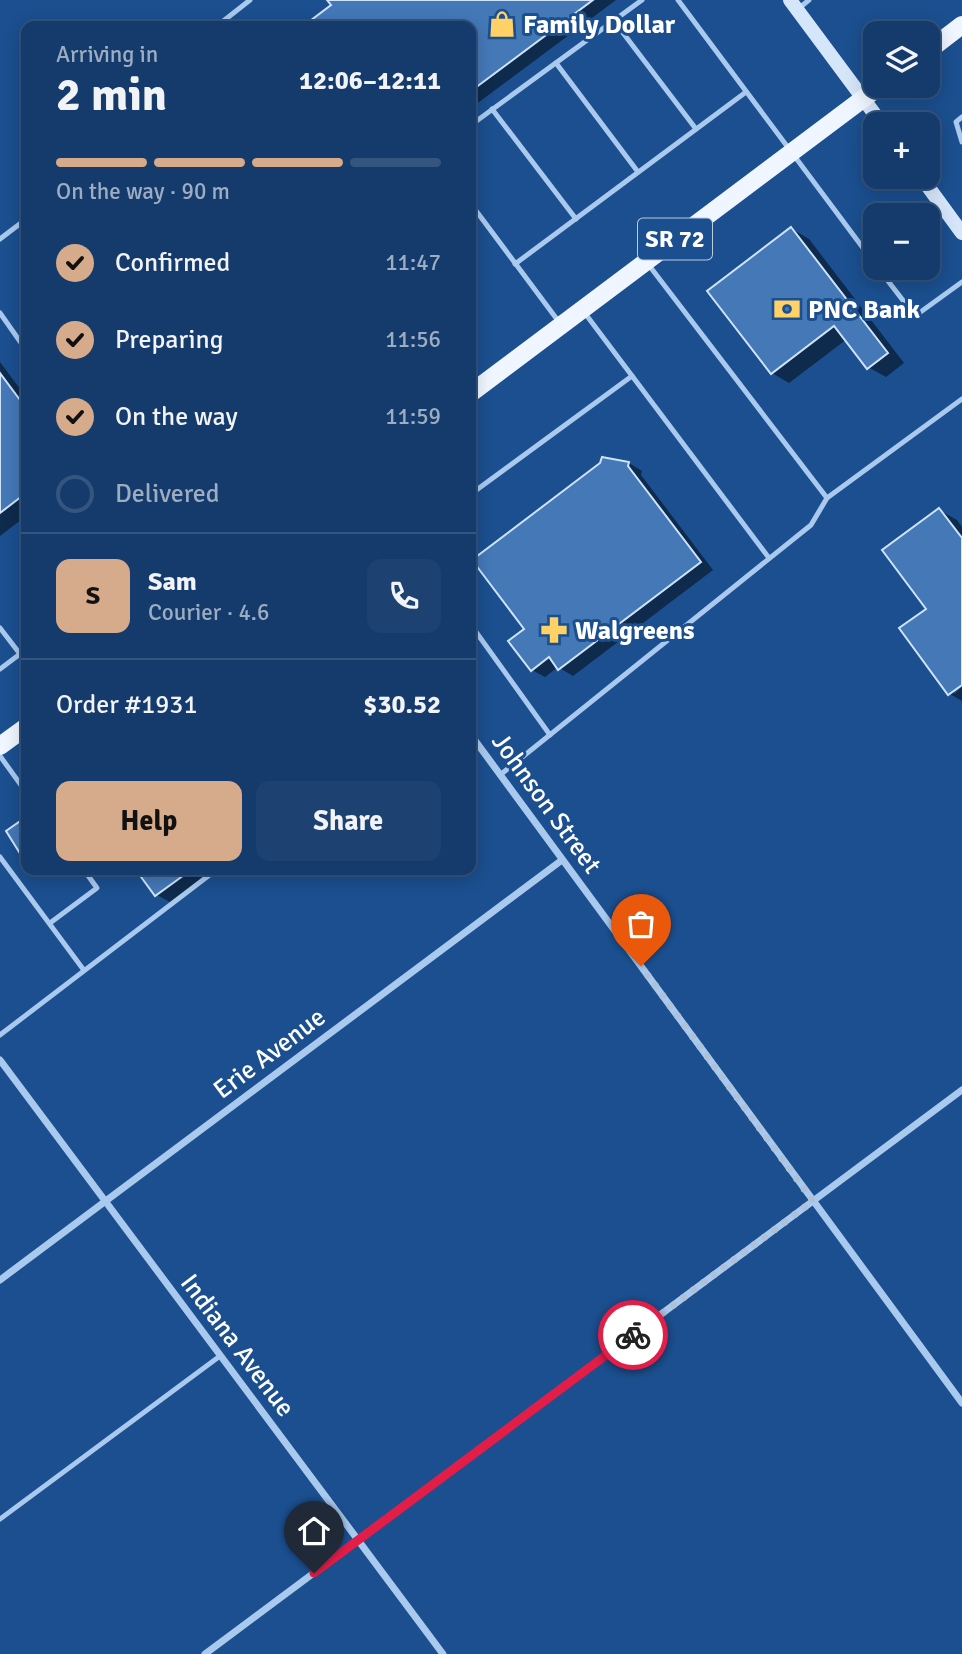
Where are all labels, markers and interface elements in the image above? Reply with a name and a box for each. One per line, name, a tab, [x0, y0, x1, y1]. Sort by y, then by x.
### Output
shop icon: Family Dollar	[487, 9, 517, 39]
place label: Family Dollar	[523, 9, 676, 41]
map controls	[863, 21, 940, 280]
button: layers	[863, 21, 940, 98]
text: Arriving in	[56, 40, 158, 69]
text: 12:06–12:11	[299, 65, 441, 97]
text: 2 min	[56, 67, 167, 123]
button: +	[863, 112, 940, 189]
text: On the way · 90 m	[56, 177, 230, 206]
button: −	[863, 203, 940, 280]
road number: SR 72	[638, 219, 712, 260]
icon: check	[56, 244, 94, 282]
text: Confirmed	[115, 247, 230, 279]
text: 11:47	[385, 248, 441, 277]
bank icon: PNC Bank	[772, 294, 802, 324]
place label: PNC Bank	[808, 294, 920, 326]
icon: check	[56, 321, 94, 359]
text: Preparing	[115, 324, 223, 356]
text: 11:56	[385, 325, 441, 354]
icon: check	[56, 398, 94, 436]
text: On the way	[115, 401, 238, 433]
text: 11:59	[385, 402, 441, 431]
text: Delivered	[115, 478, 220, 510]
button: phone	[367, 559, 441, 633]
text: Sam	[148, 566, 197, 598]
text: S	[86, 580, 100, 612]
text: Courier · 4.6	[148, 598, 269, 627]
pharmacy icon: Walgreens	[539, 615, 569, 645]
place label: Walgreens	[575, 615, 694, 647]
text: Order #1931	[56, 689, 197, 721]
text: $30.52	[363, 689, 441, 721]
street label: Johnson Street	[484, 727, 608, 880]
button: Help	[56, 781, 242, 861]
button: Share	[256, 781, 441, 861]
pin	[611, 894, 671, 966]
icon: bag	[622, 905, 660, 943]
street label: Erie Avenue	[207, 1001, 332, 1106]
street label: Indiana Avenue	[173, 1268, 301, 1423]
courier	[598, 1300, 668, 1370]
icon: bike	[614, 1316, 652, 1354]
pin	[284, 1501, 344, 1573]
icon: home	[295, 1512, 333, 1550]

